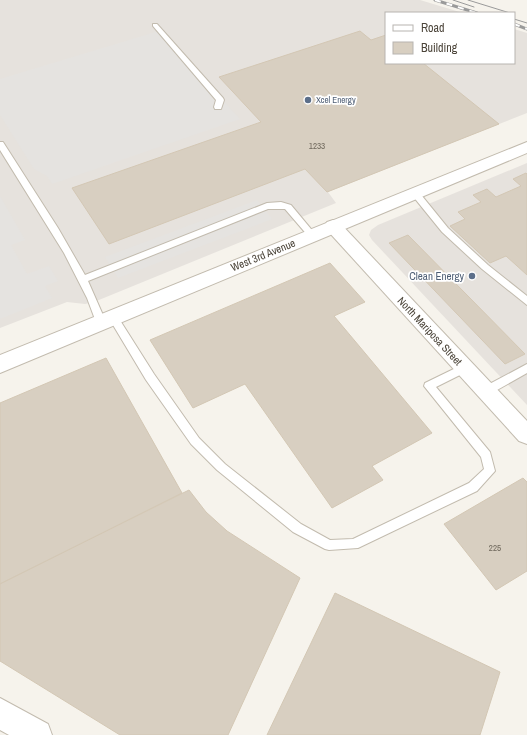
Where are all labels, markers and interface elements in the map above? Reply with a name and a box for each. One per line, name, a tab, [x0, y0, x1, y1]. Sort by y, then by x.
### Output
legend	[385, 12, 515, 64]
text: Road	[421, 20, 445, 36]
text: Building	[421, 40, 458, 56]
place label: Xcel Energy	[316, 94, 356, 106]
marker: Xcel Energy	[303, 95, 313, 105]
house number: 1233	[309, 140, 325, 152]
street label: West 3rd Avenue	[229, 236, 297, 274]
place label: Clean Energy	[409, 269, 464, 283]
marker: Clean Energy	[467, 271, 477, 281]
street label: North Mariposa Street	[395, 294, 466, 369]
house number: 225	[489, 542, 501, 554]

